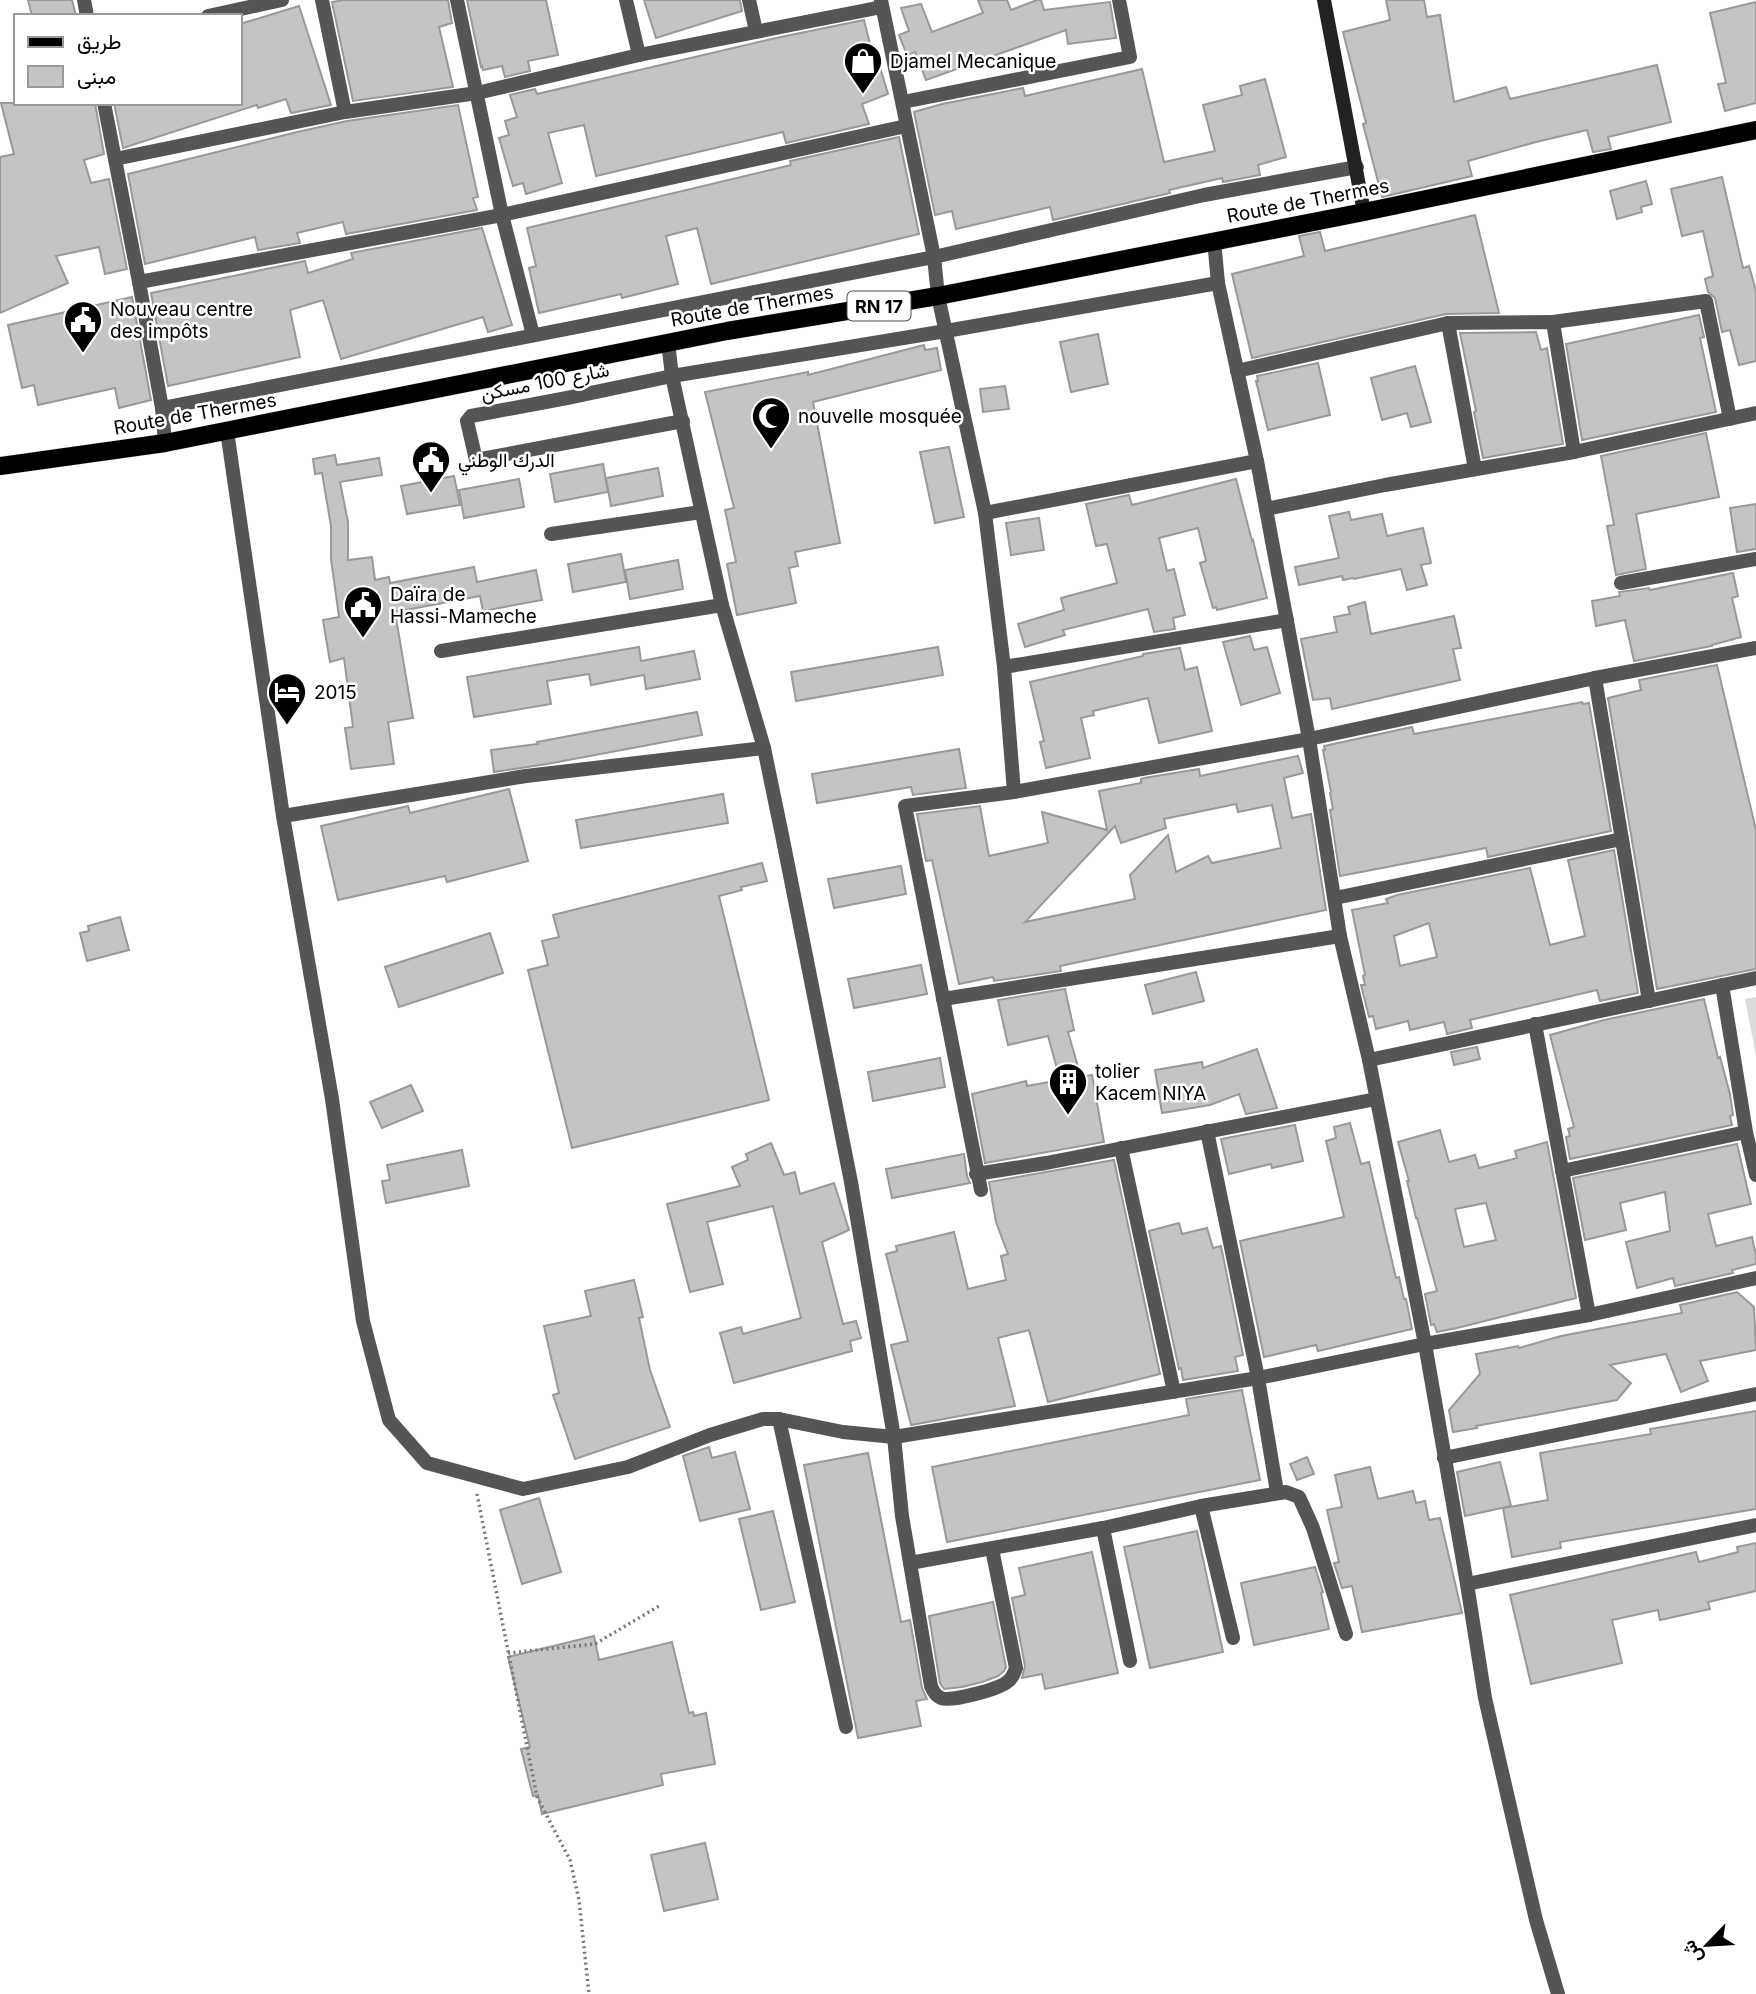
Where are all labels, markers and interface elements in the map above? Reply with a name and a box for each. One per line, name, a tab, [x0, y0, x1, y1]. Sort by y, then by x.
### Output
legend	[14, 14, 242, 105]
text: طريق	[77, 29, 122, 55]
shop icon: Djamel Mecanique	[842, 40, 884, 95]
place label: Djamel Mecanique	[890, 50, 1056, 73]
text: مبنى	[77, 64, 116, 89]
street label: Route de Thermes	[1225, 174, 1391, 228]
street label: Route de Thermes	[669, 280, 835, 332]
road number: RN 17	[848, 292, 910, 320]
place label: Nouveau centre des impôts	[110, 298, 253, 343]
public building icon: Nouveau centre des impôts	[62, 299, 104, 354]
street label: شارع 100 مسكن	[479, 358, 611, 407]
street label: Route de Thermes	[112, 388, 278, 440]
mosque icon: nouvelle mosquée	[750, 395, 792, 450]
place label: nouvelle mosquée	[798, 405, 962, 428]
public building icon: الدرك الوطني	[410, 439, 452, 494]
place label: الدرك الوطني	[458, 449, 555, 476]
place label: Daïra de Hassi-Mameche	[390, 583, 537, 628]
public building icon: Daïra de Hassi-Mameche	[342, 584, 384, 639]
hotel icon: 2015	[266, 671, 308, 726]
place label: 2015	[314, 681, 357, 704]
place label: tolier Kacem NIYA	[1095, 1060, 1206, 1105]
building icon: tolier Kacem NIYA	[1047, 1061, 1089, 1116]
north arrow	[1672, 1910, 1742, 1980]
text: ش	[1677, 1937, 1707, 1967]

